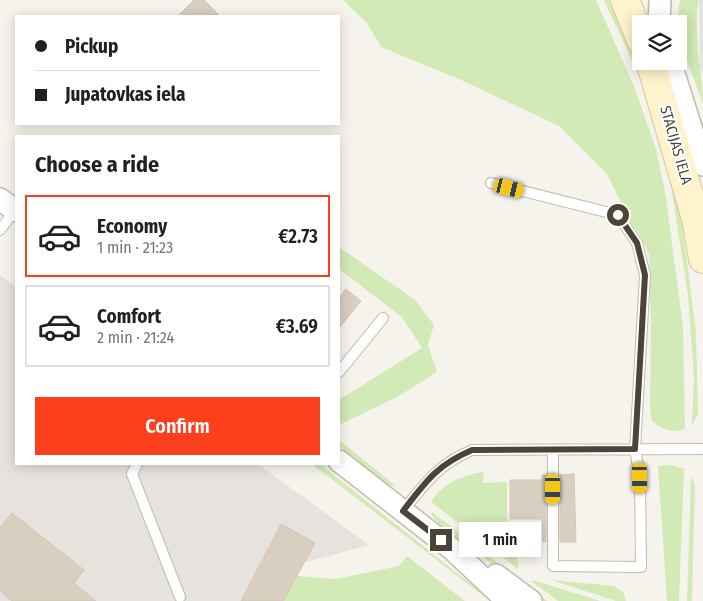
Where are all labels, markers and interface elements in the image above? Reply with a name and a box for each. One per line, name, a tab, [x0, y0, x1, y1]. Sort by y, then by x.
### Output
map controls	[632, 15, 687, 70]
button: layers	[632, 15, 687, 70]
text: Pickup	[65, 35, 118, 58]
text: Jupatovkas iela	[65, 83, 185, 106]
street label: STACIJAS IELA	[656, 104, 696, 187]
text: Choose a ride	[35, 151, 159, 178]
car	[492, 177, 525, 199]
route start	[607, 204, 629, 226]
icon: car	[37, 214, 82, 259]
text: Economy	[97, 215, 167, 238]
text: €2.73	[278, 225, 318, 248]
text: 1 min · 21:23	[97, 238, 173, 257]
icon: car	[37, 304, 82, 349]
text: Comfort	[97, 305, 161, 328]
text: €3.69	[276, 315, 318, 338]
text: 2 min · 21:24	[97, 328, 174, 347]
button: Confirm	[35, 397, 320, 455]
car	[632, 463, 647, 493]
car	[545, 474, 560, 504]
callout: 1 min	[458, 522, 541, 558]
route end	[430, 529, 452, 551]
text: 1 min	[483, 530, 517, 549]

